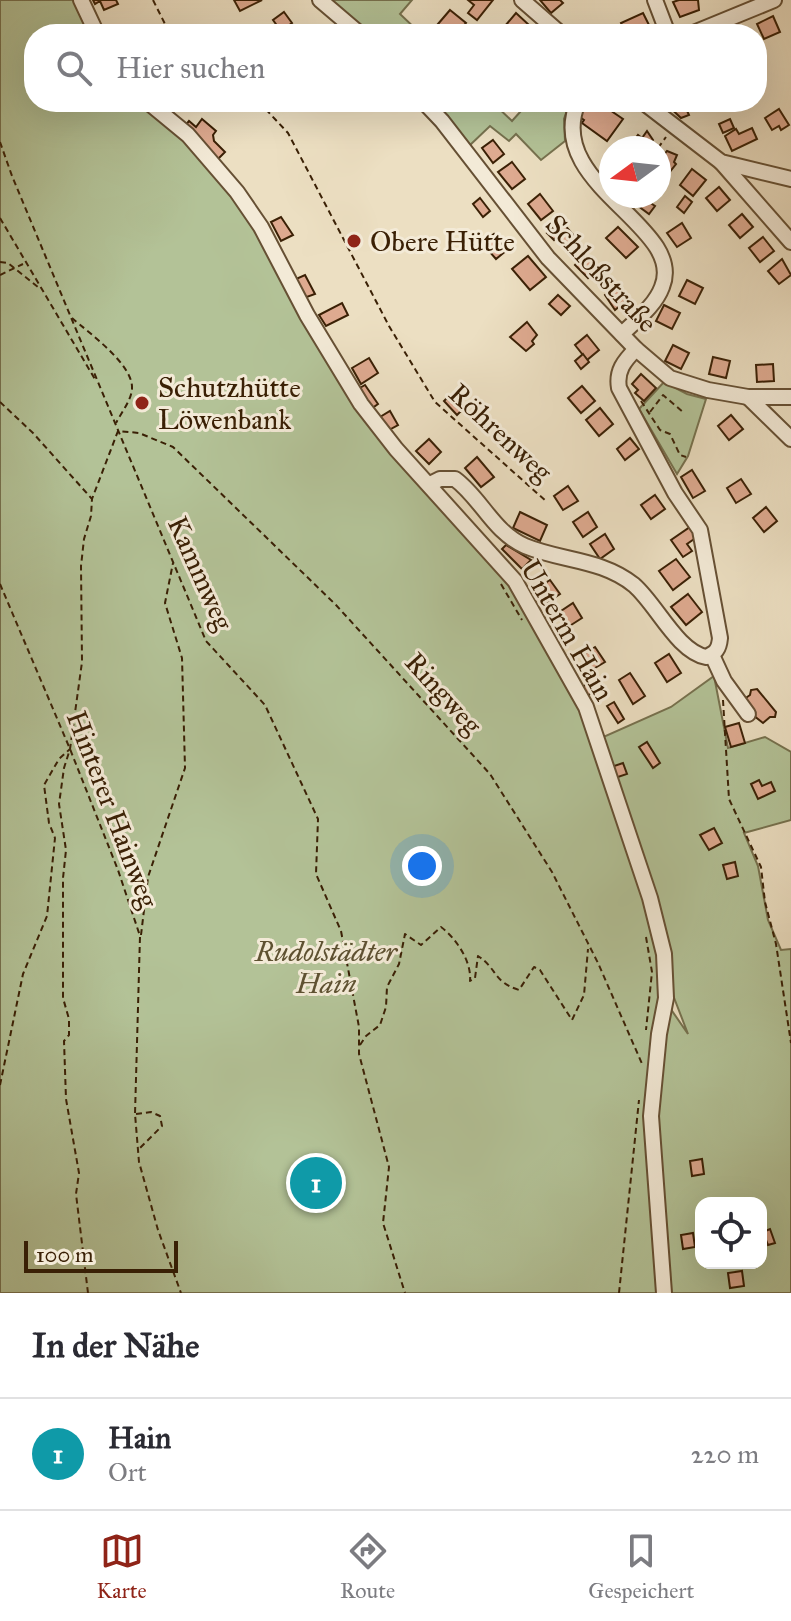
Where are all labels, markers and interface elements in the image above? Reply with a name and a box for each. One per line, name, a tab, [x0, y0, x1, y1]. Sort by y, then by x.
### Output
search box	[24, 24, 767, 112]
icon: search	[52, 46, 96, 90]
text: Hier suchen	[116, 50, 265, 86]
north arrow	[599, 136, 671, 208]
street label: Schloßstraße	[538, 207, 665, 340]
place label: Obere Hütte	[370, 224, 515, 259]
marker: Obere Hütte	[345, 232, 363, 250]
place label: Schutzhütte Löwenbank	[158, 370, 301, 437]
street label: Röhrenweg	[442, 376, 560, 490]
marker: Schutzhütte Löwenbank	[133, 394, 151, 412]
street label: Kammweg	[160, 511, 242, 637]
street label: Unterm Hain	[513, 554, 622, 707]
street label: Ringweg	[398, 645, 490, 742]
street label: Hinterer Hainweg	[59, 706, 167, 914]
your location	[402, 846, 442, 886]
park label: Rudolstädter Hain	[254, 934, 398, 1001]
pin: 1	[290, 1153, 342, 1213]
map controls	[695, 1197, 767, 1269]
button: locate	[695, 1197, 767, 1269]
scale bar	[24, 1237, 178, 1273]
text: 100 m	[36, 1241, 93, 1268]
text: In der Nähe	[32, 1325, 199, 1366]
text: Hain	[108, 1420, 171, 1456]
text: 1	[53, 1438, 63, 1470]
text: 220 m	[691, 1438, 759, 1470]
text: Ort	[108, 1456, 147, 1488]
tab: Karte	[97, 1529, 147, 1604]
tab: Route	[340, 1529, 395, 1604]
tab: Gespeichert	[588, 1529, 694, 1604]

